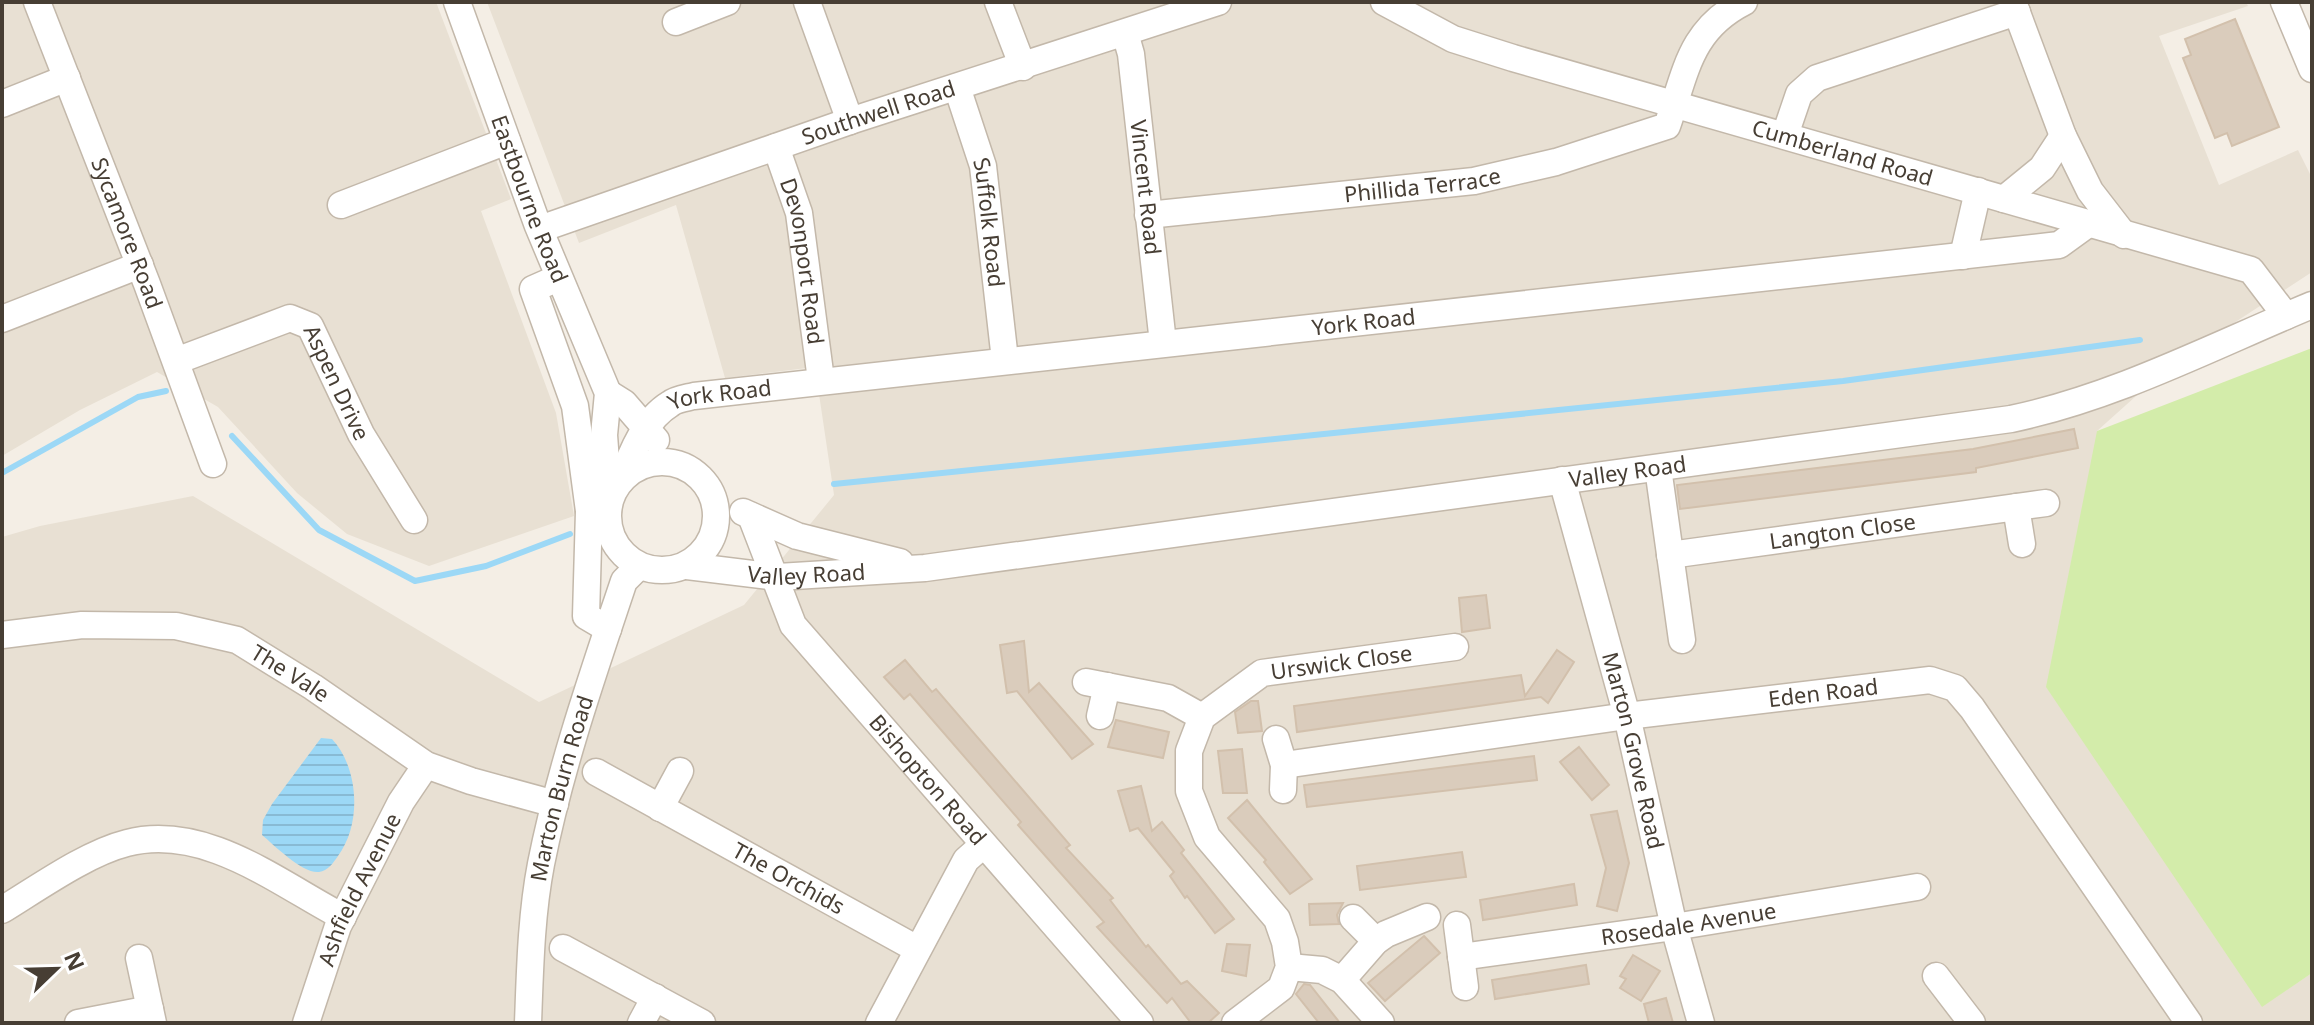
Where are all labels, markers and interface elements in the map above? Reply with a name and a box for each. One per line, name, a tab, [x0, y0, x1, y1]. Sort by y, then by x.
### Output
street label: Southwell Road	[797, 72, 959, 151]
street label: Eastbourne Road	[485, 111, 576, 287]
street label: Cumberland Road	[1749, 111, 1937, 192]
street label: Vincent Road	[1124, 118, 1169, 256]
street label: Sycamore Road	[85, 153, 171, 312]
street label: Suffolk Road	[967, 153, 1013, 289]
street label: Phillida Terrace	[1343, 159, 1503, 208]
street label: Devonport Road	[774, 174, 832, 346]
street label: York Road	[1310, 300, 1417, 342]
street label: Aspen Drive	[298, 320, 378, 445]
street label: York Road	[662, 372, 773, 416]
street label: Valley Road	[1567, 448, 1688, 494]
street label: Langton Close	[1767, 505, 1917, 555]
street label: Valley Road	[746, 556, 866, 591]
street label: The Vale	[246, 636, 336, 708]
street label: Urswick Close	[1269, 637, 1414, 686]
street label: Marton Grove Road	[1596, 648, 1672, 852]
street label: Eden Road	[1766, 670, 1880, 713]
street label: Marton Burn Road	[522, 691, 599, 883]
street label: Bishopton Road	[863, 707, 994, 851]
street label: Ashfield Avenue	[310, 807, 407, 970]
street label: The Orchids	[728, 834, 851, 920]
street label: Rosedale Avenue	[1599, 894, 1778, 951]
north arrow	[16, 929, 96, 1009]
text: N	[58, 947, 93, 975]

